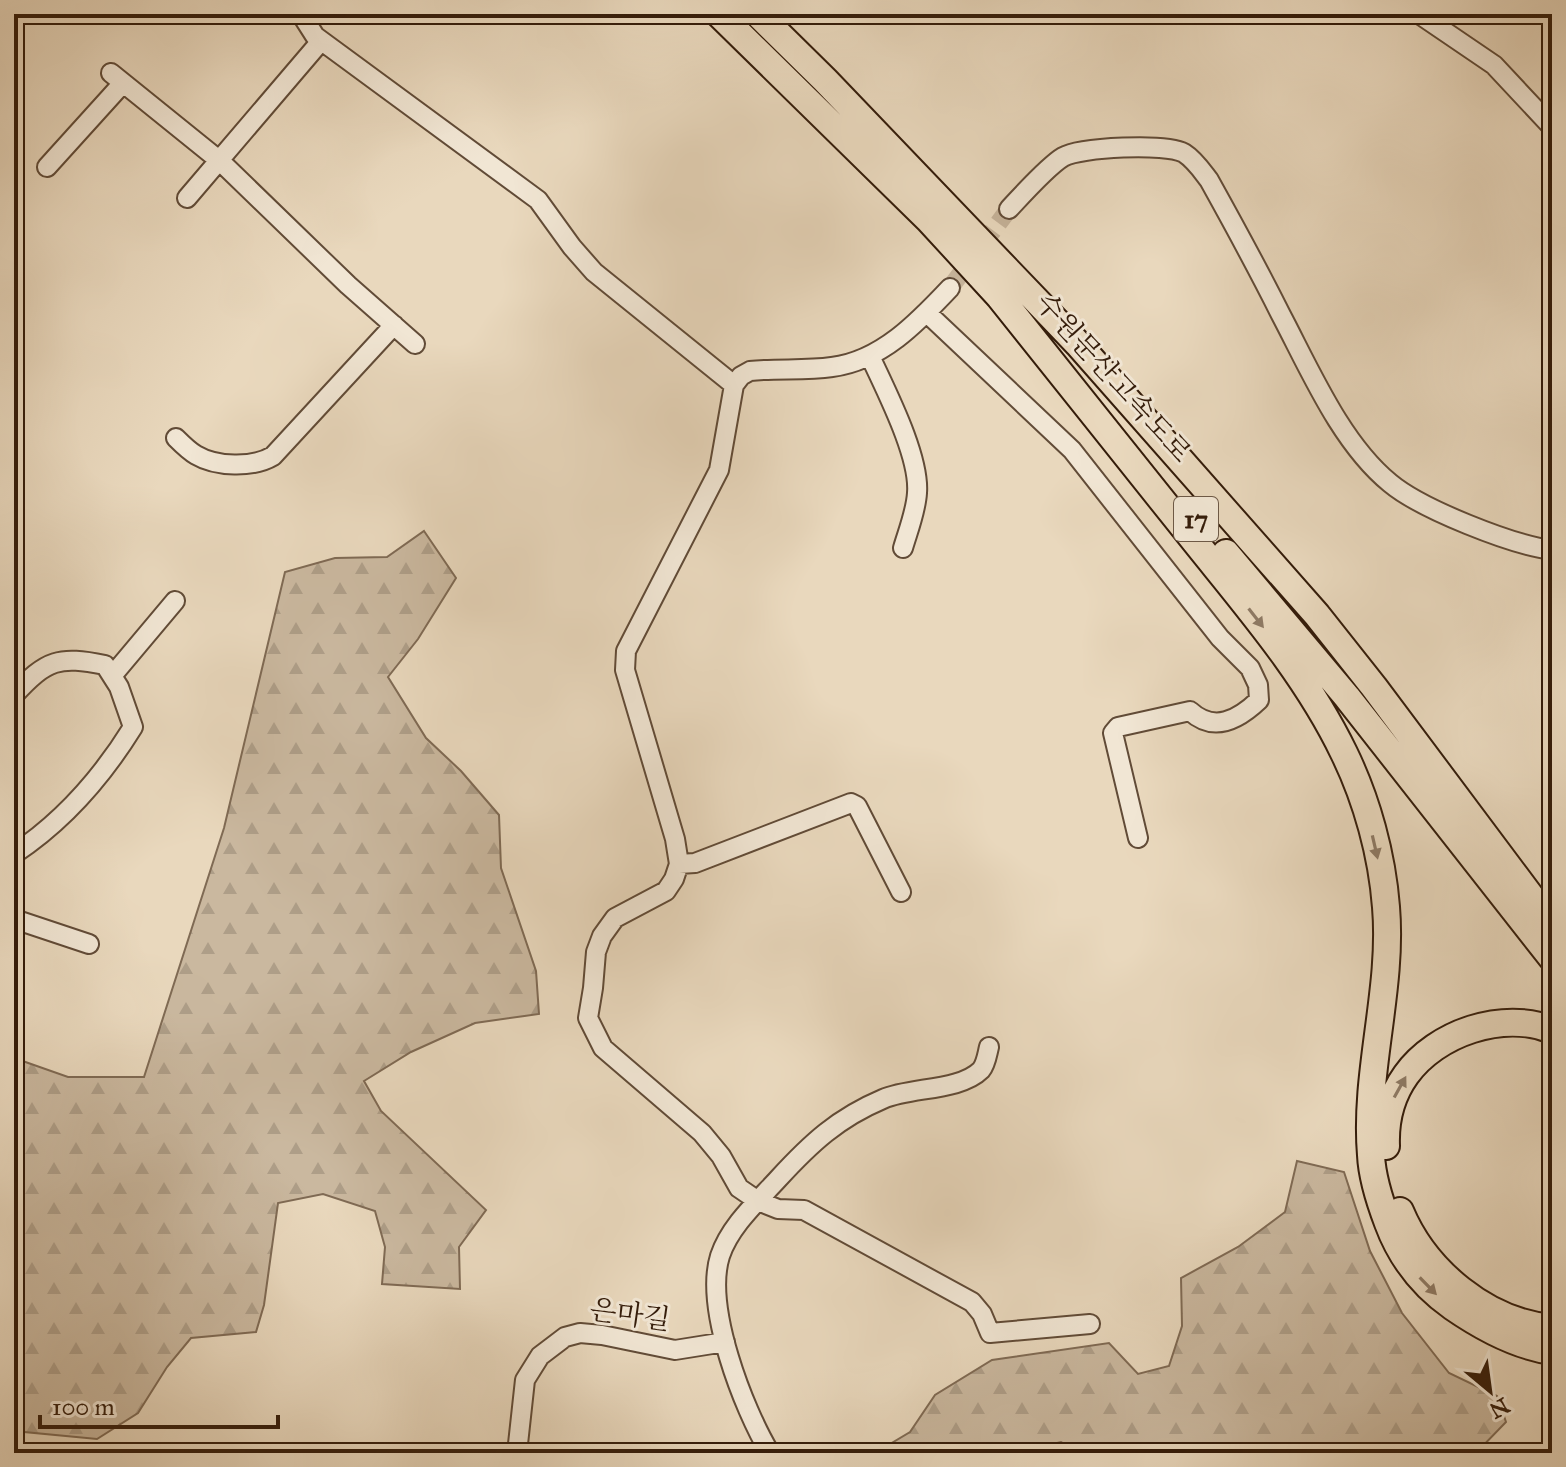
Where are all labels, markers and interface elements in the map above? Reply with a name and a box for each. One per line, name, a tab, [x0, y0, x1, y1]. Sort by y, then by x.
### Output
street label: 수원문산고속도로	[1028, 285, 1199, 469]
road number: 17	[1174, 497, 1218, 541]
one-way arrow	[1247, 608, 1264, 628]
one-way arrow	[1369, 834, 1382, 859]
one-way arrow	[1393, 1075, 1407, 1098]
one-way arrow	[1418, 1276, 1437, 1295]
street label: 은마길	[587, 1292, 673, 1337]
north arrow	[1450, 1351, 1530, 1431]
scale bar	[40, 1379, 278, 1429]
text: 100 m	[52, 1392, 115, 1422]
text: N	[1484, 1392, 1514, 1425]

